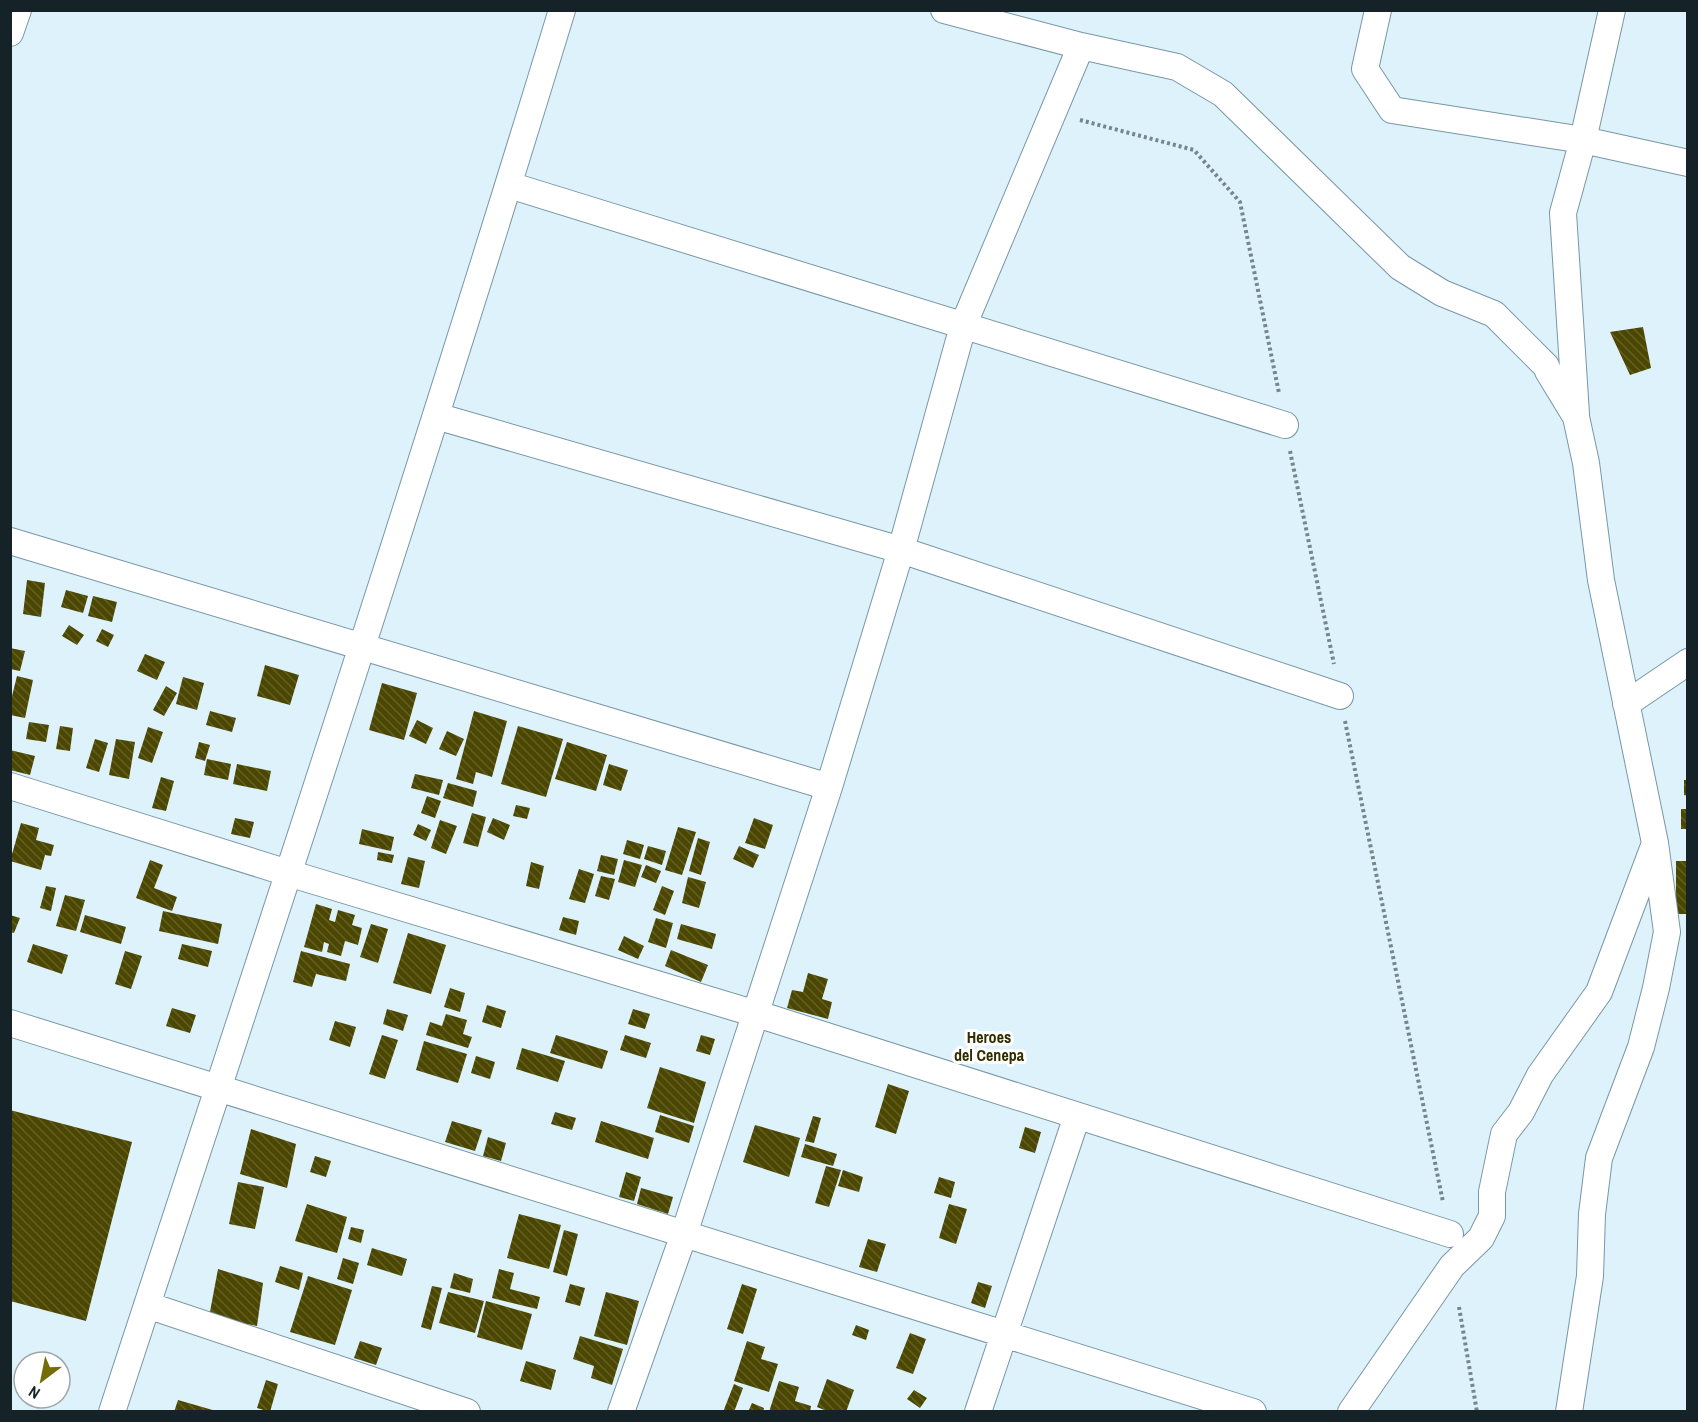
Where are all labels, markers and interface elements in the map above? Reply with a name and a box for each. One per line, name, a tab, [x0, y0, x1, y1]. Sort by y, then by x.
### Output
district label: Heroes del Cenepa	[954, 1026, 1025, 1066]
north arrow	[12, 1350, 72, 1410]
text: N	[24, 1381, 44, 1405]

